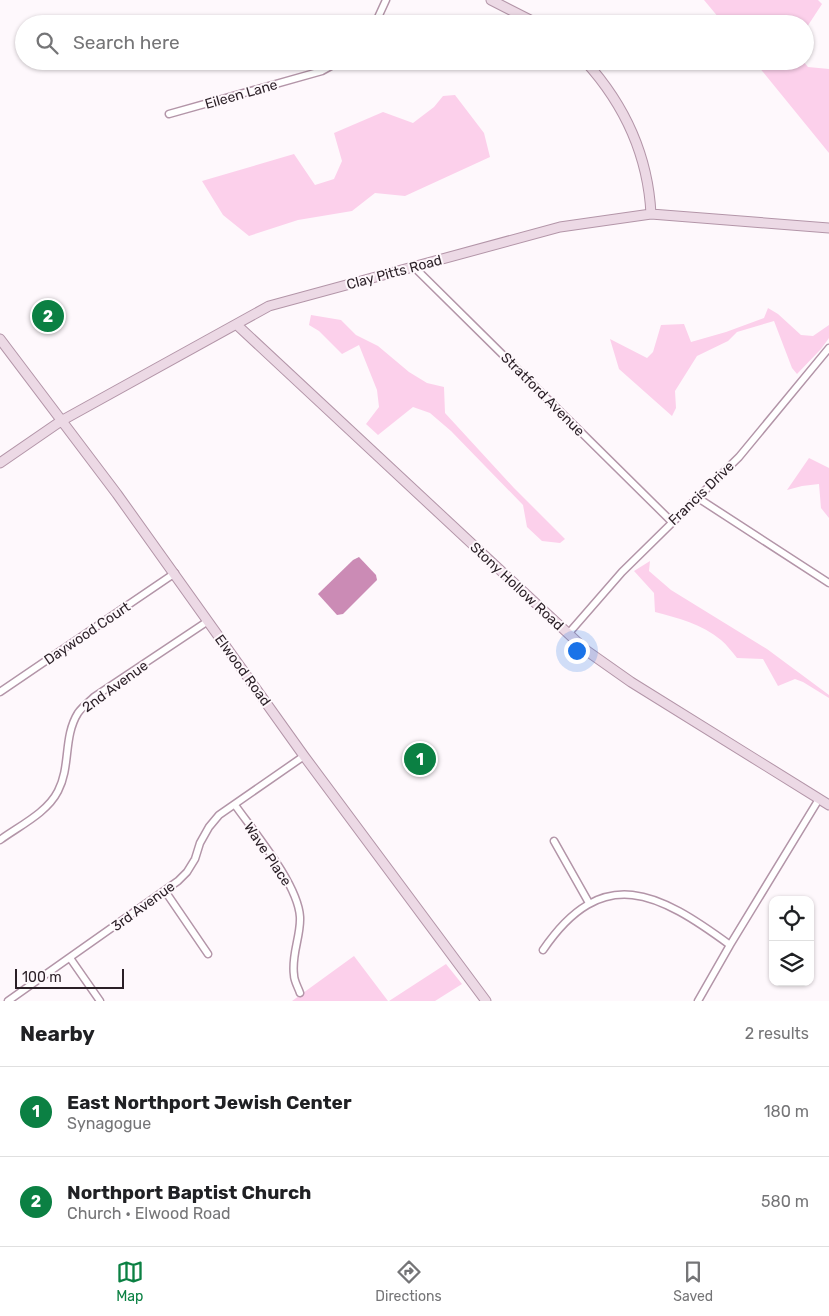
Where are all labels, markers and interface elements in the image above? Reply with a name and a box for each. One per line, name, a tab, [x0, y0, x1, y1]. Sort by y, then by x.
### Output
search box	[15, 15, 814, 70]
icon: search	[33, 29, 61, 57]
text: Search here	[73, 31, 180, 54]
street label: Eileen Lane	[203, 76, 280, 113]
street label: Clay Pitts Road	[345, 252, 444, 293]
pin: 2	[32, 297, 64, 335]
street label: Stratford Avenue	[497, 349, 588, 440]
street label: Francis Drive	[665, 458, 738, 529]
street label: Stony Hollow Road	[466, 539, 567, 634]
street label: Daywood Court	[41, 598, 134, 669]
street label: Elwood Road	[211, 631, 274, 709]
your location	[564, 638, 590, 664]
street label: 2nd Avenue	[79, 657, 152, 716]
pin: 1	[404, 740, 436, 778]
street label: Wave Place	[240, 819, 295, 889]
street label: 3rd Avenue	[108, 878, 178, 935]
map controls	[769, 896, 814, 986]
button: locate	[769, 896, 814, 941]
button: layers	[769, 941, 814, 986]
scale bar	[15, 966, 124, 989]
text: 100 m	[22, 969, 62, 986]
text: Nearby	[20, 1021, 95, 1046]
text: 2 results	[745, 1024, 809, 1043]
text: East Northport Jewish Center	[67, 1091, 352, 1114]
text: 1	[32, 1102, 40, 1121]
text: 180 m	[764, 1102, 809, 1121]
text: Synagogue	[67, 1114, 151, 1133]
text: Northport Baptist Church	[67, 1181, 311, 1204]
text: 2	[31, 1192, 41, 1211]
text: 580 m	[761, 1192, 809, 1211]
text: Church · Elwood Road	[67, 1204, 231, 1223]
tab: Map	[116, 1258, 144, 1305]
tab: Directions	[375, 1258, 442, 1305]
tab: Saved	[673, 1258, 713, 1305]

